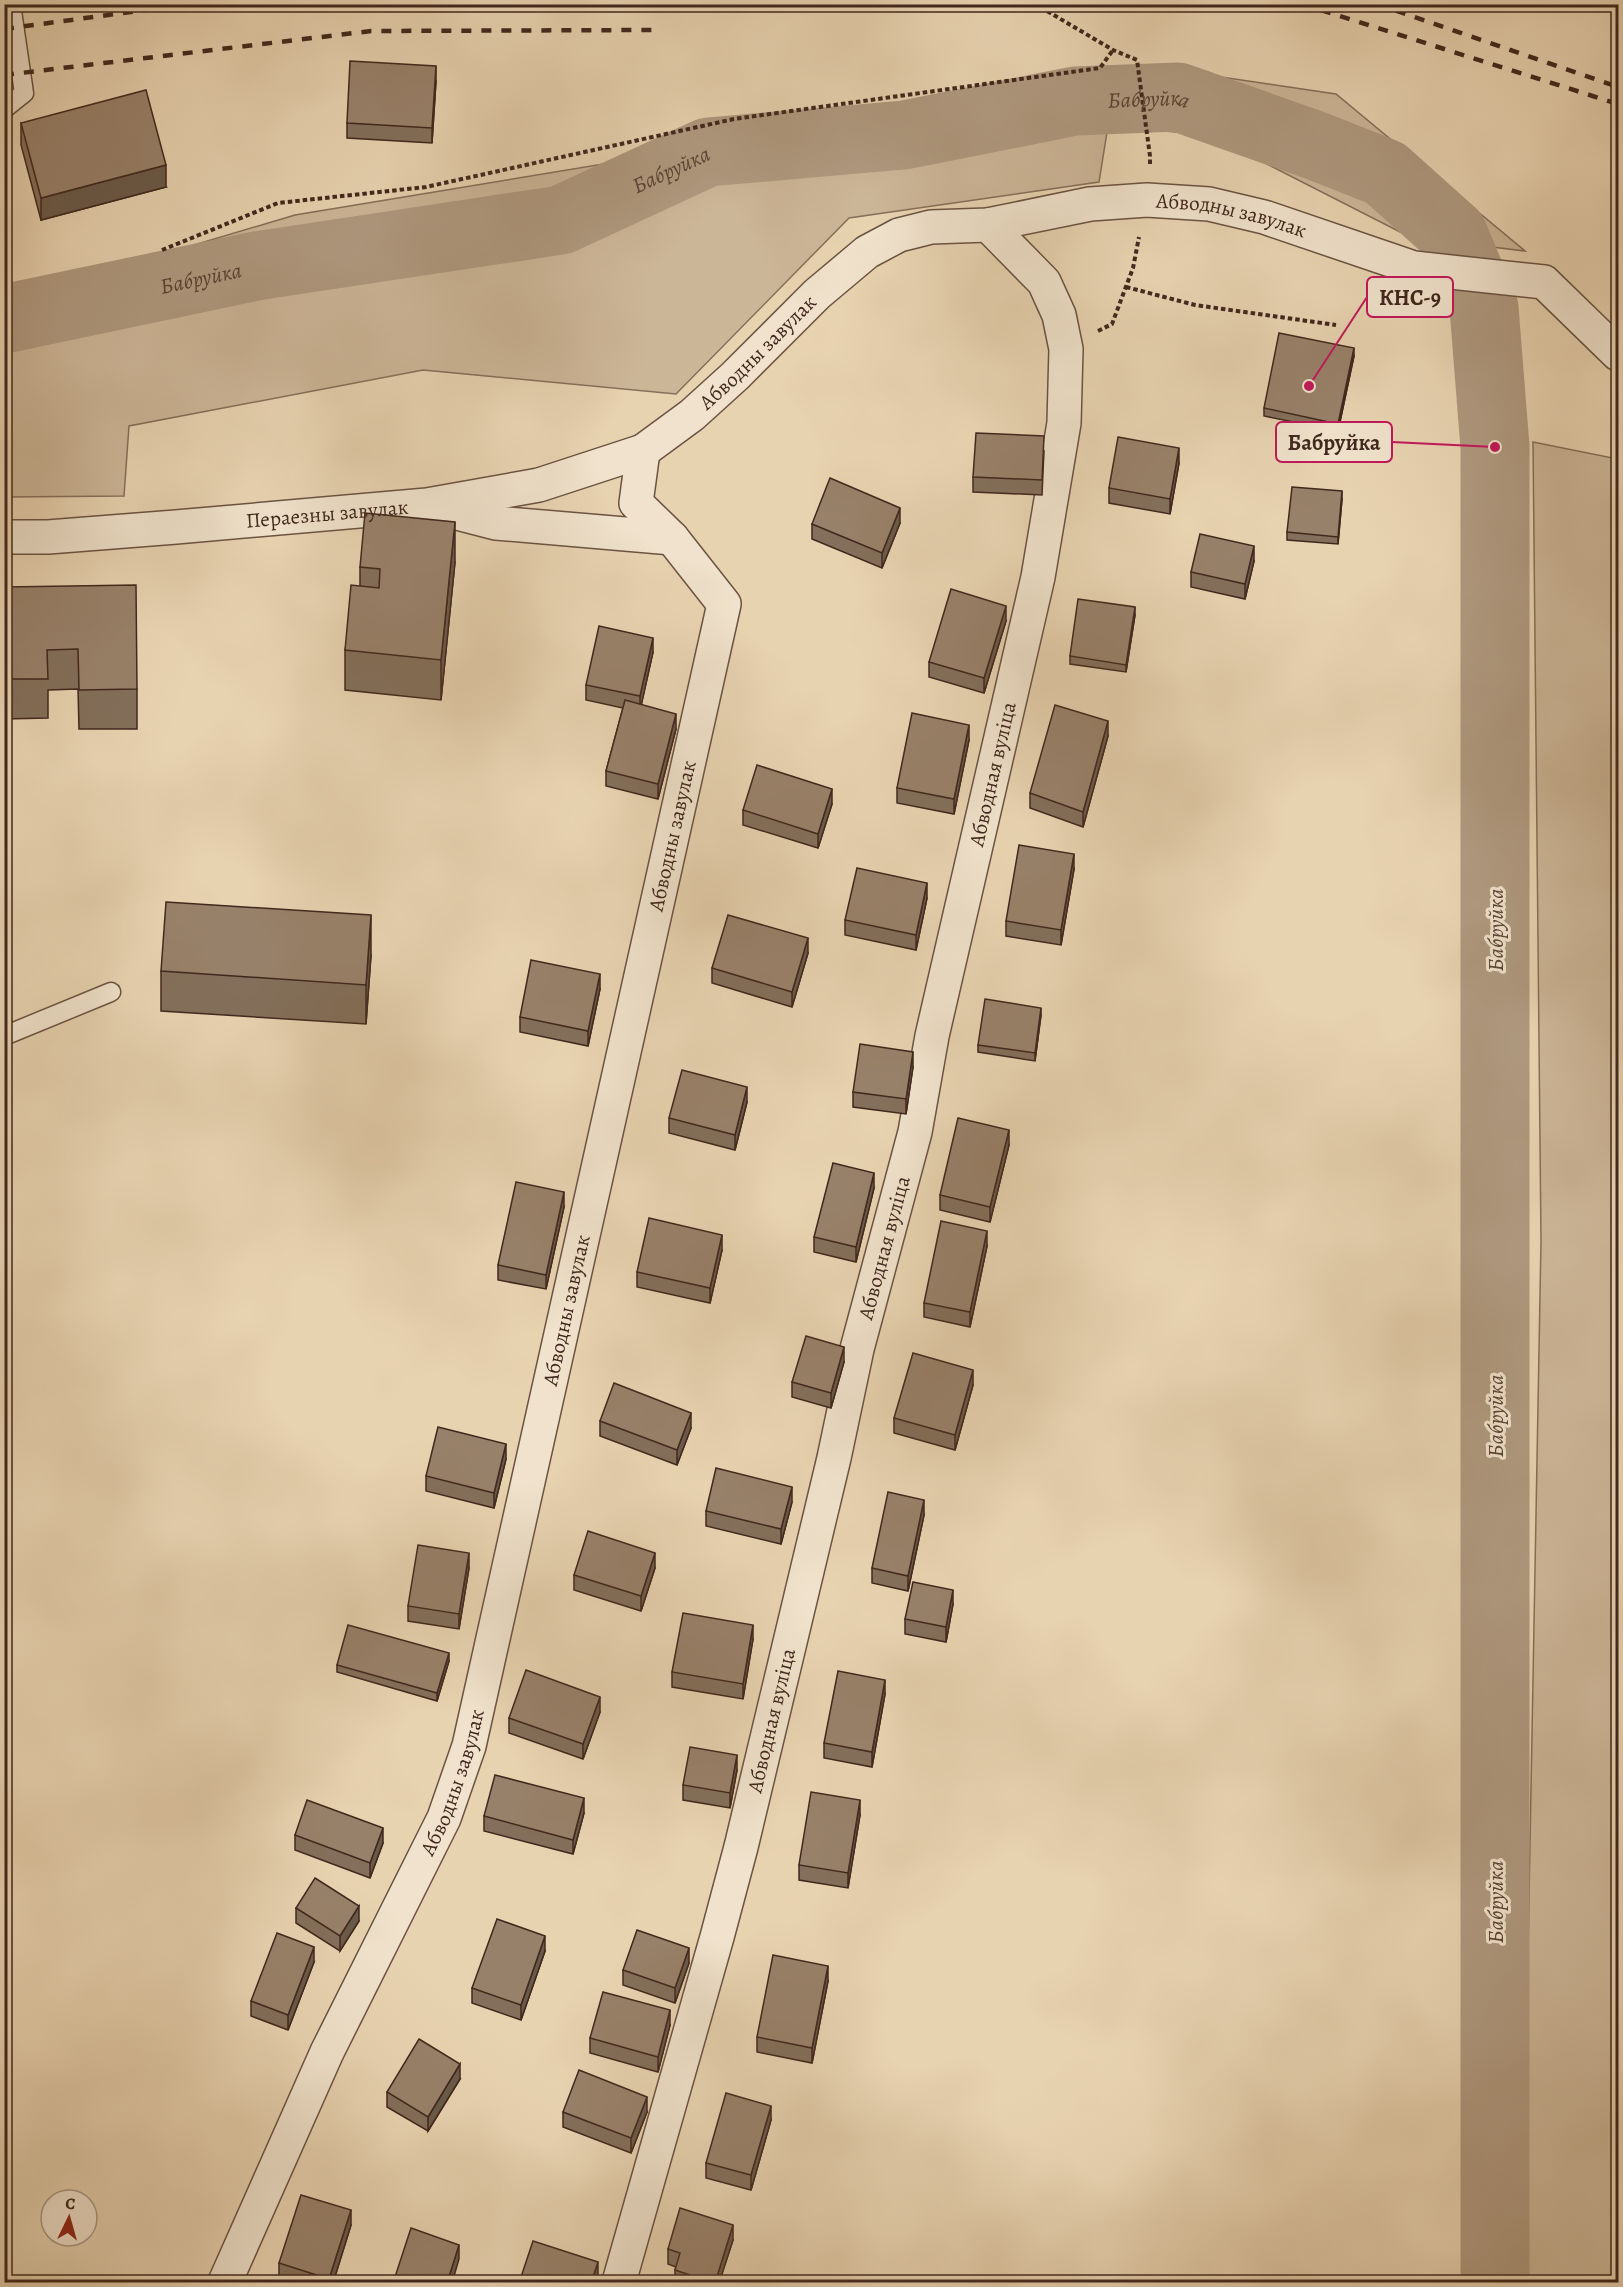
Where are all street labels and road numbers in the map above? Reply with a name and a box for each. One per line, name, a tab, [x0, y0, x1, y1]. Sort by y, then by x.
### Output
street label: Абводны завулак	[1154, 187, 1311, 245]
street label: Абводны завулак	[692, 288, 823, 417]
street label: Пераезны завулак	[245, 493, 410, 535]
street label: Абводная вуліца	[962, 699, 1023, 850]
street label: Абводны завулак	[642, 758, 703, 915]
street label: Абводная вуліца	[851, 1173, 917, 1324]
street label: Абводны завулак	[536, 1232, 597, 1389]
street label: Абводная вуліца	[740, 1645, 802, 1796]
street label: Абводны завулак	[413, 1706, 491, 1861]

